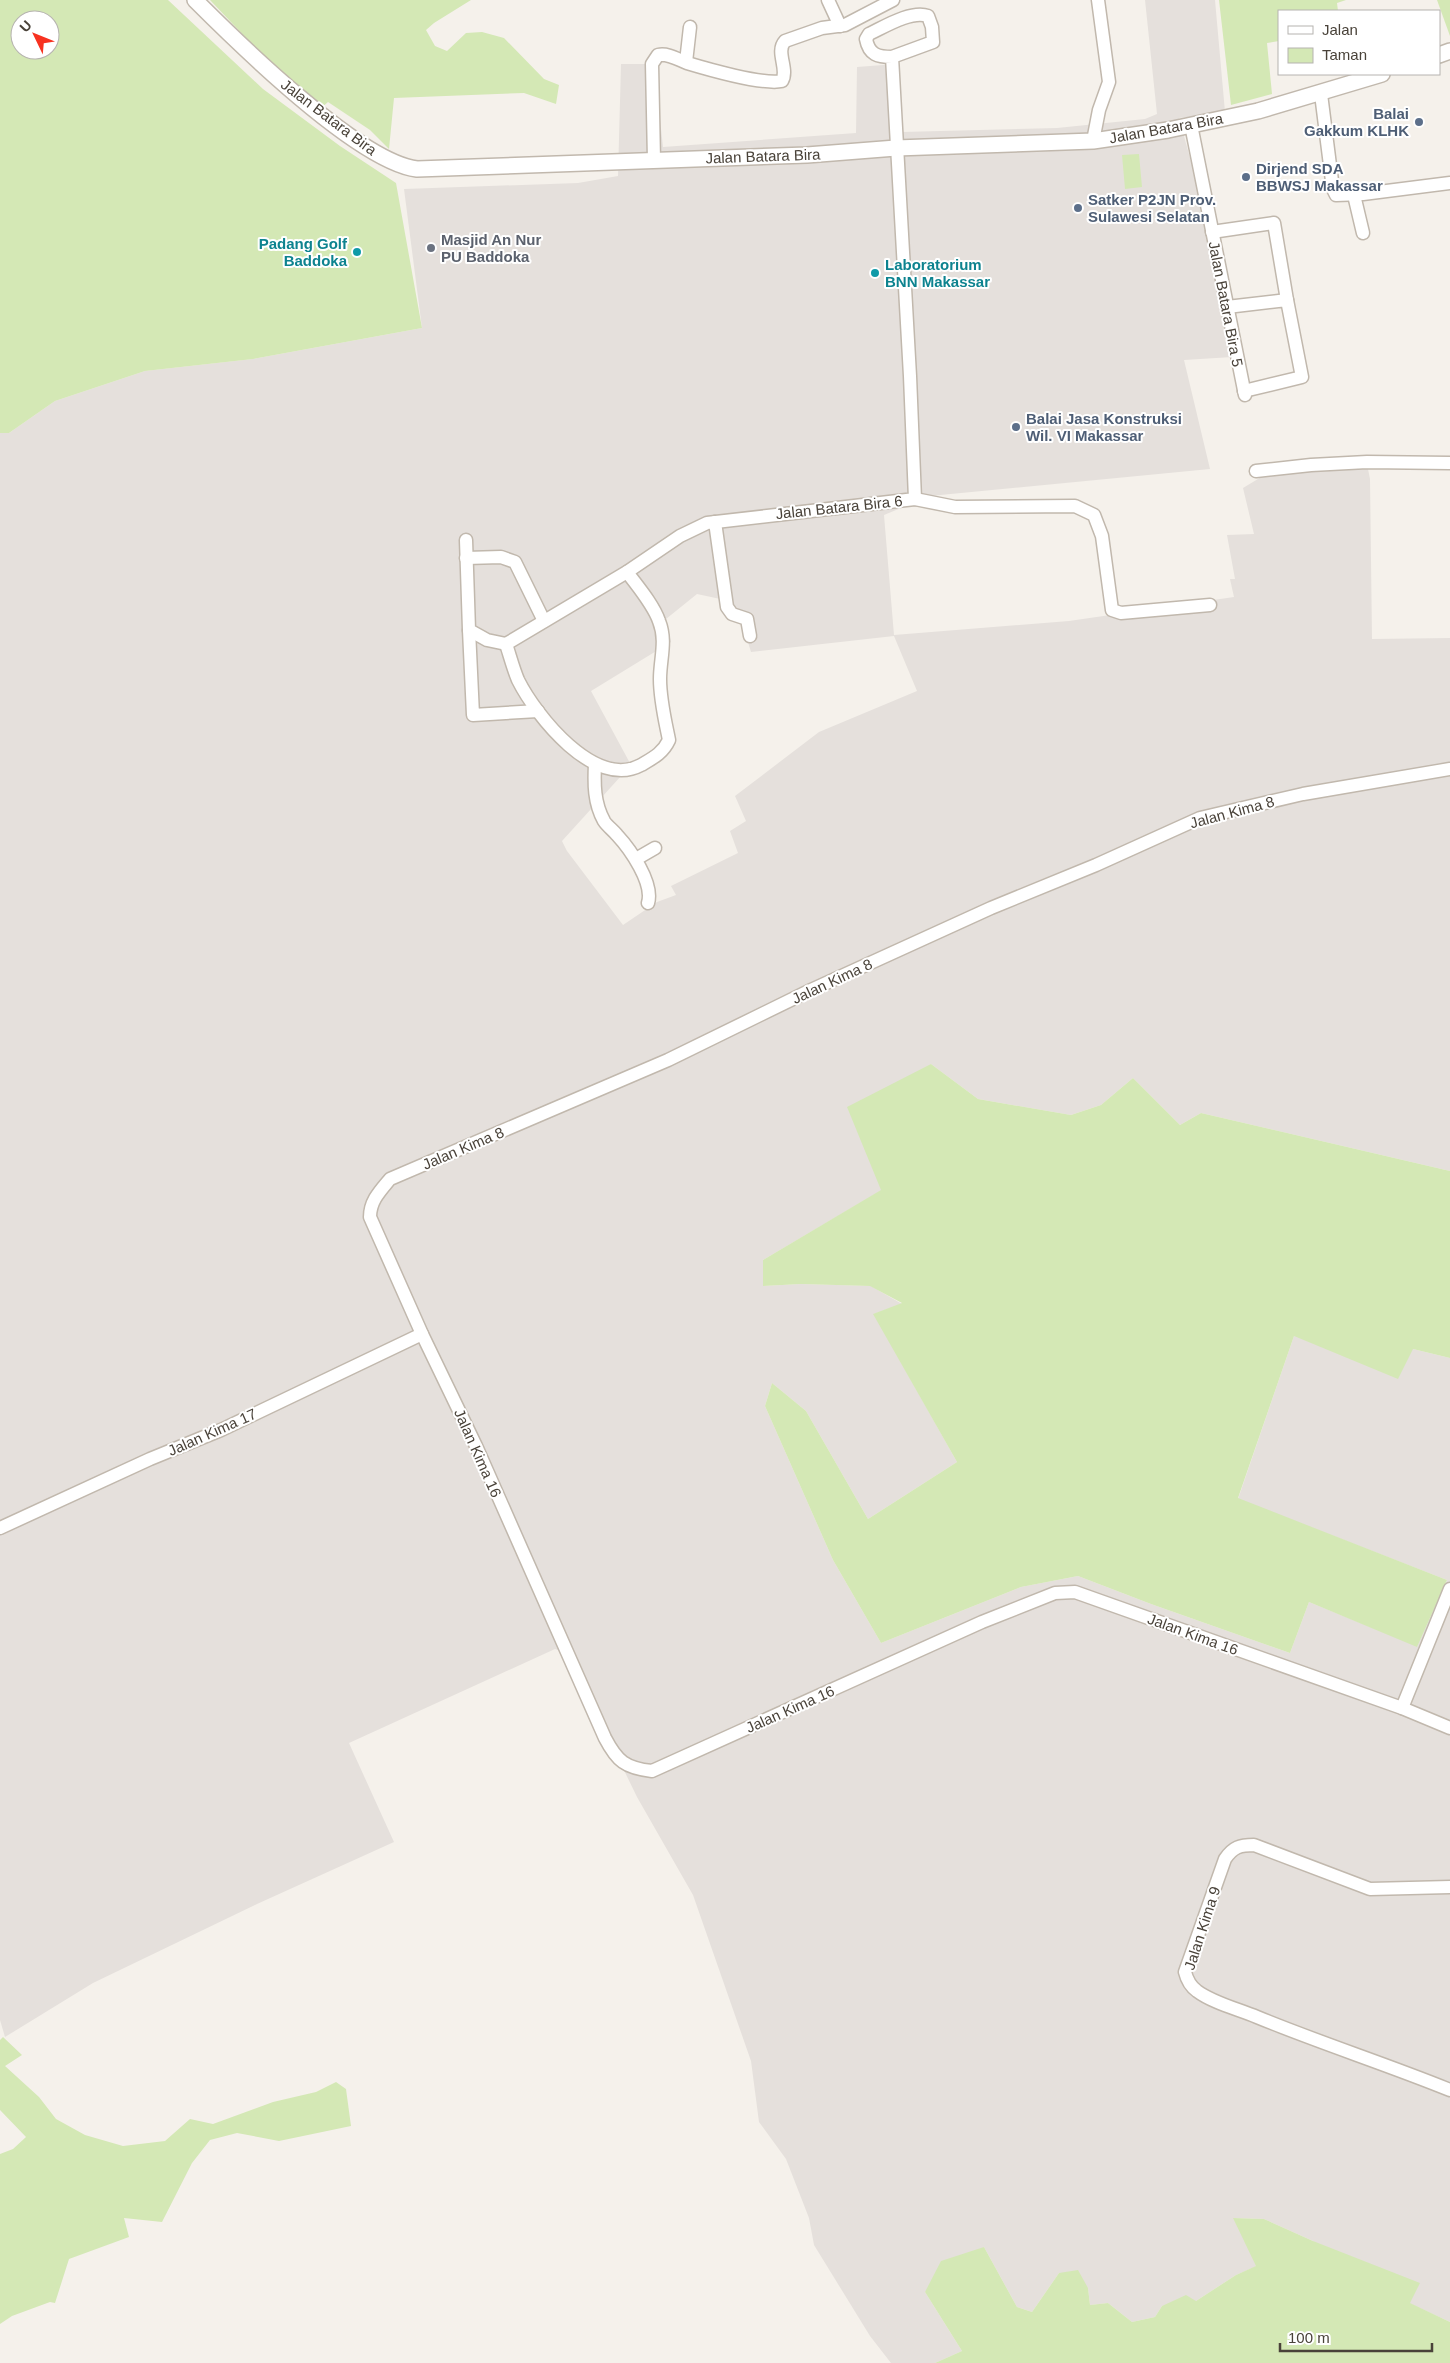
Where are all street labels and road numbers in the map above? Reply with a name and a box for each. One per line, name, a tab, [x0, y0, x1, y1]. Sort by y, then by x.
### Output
street label: Jalan Batara Bira	[278, 76, 381, 159]
street label: Jalan Batara Bira	[1108, 110, 1225, 146]
street label: Jalan Batara Bira	[705, 145, 821, 167]
street label: Jalan Batara Bira 5	[1205, 240, 1247, 368]
street label: Jalan Batara Bira 6	[775, 492, 903, 522]
street label: Jalan Kima 8	[1188, 793, 1276, 831]
street label: Jalan Kima 8	[789, 955, 875, 1007]
street label: Jalan Kima 8	[420, 1123, 506, 1173]
street label: Jalan Kima 17	[165, 1405, 259, 1459]
street label: Jalan Kima 16	[451, 1406, 505, 1500]
street label: Jalan Kima 16	[1145, 1610, 1241, 1658]
street label: Jalan Kima 16	[743, 1682, 837, 1736]
street label: Jalan Kima 9	[1181, 1884, 1223, 1972]

